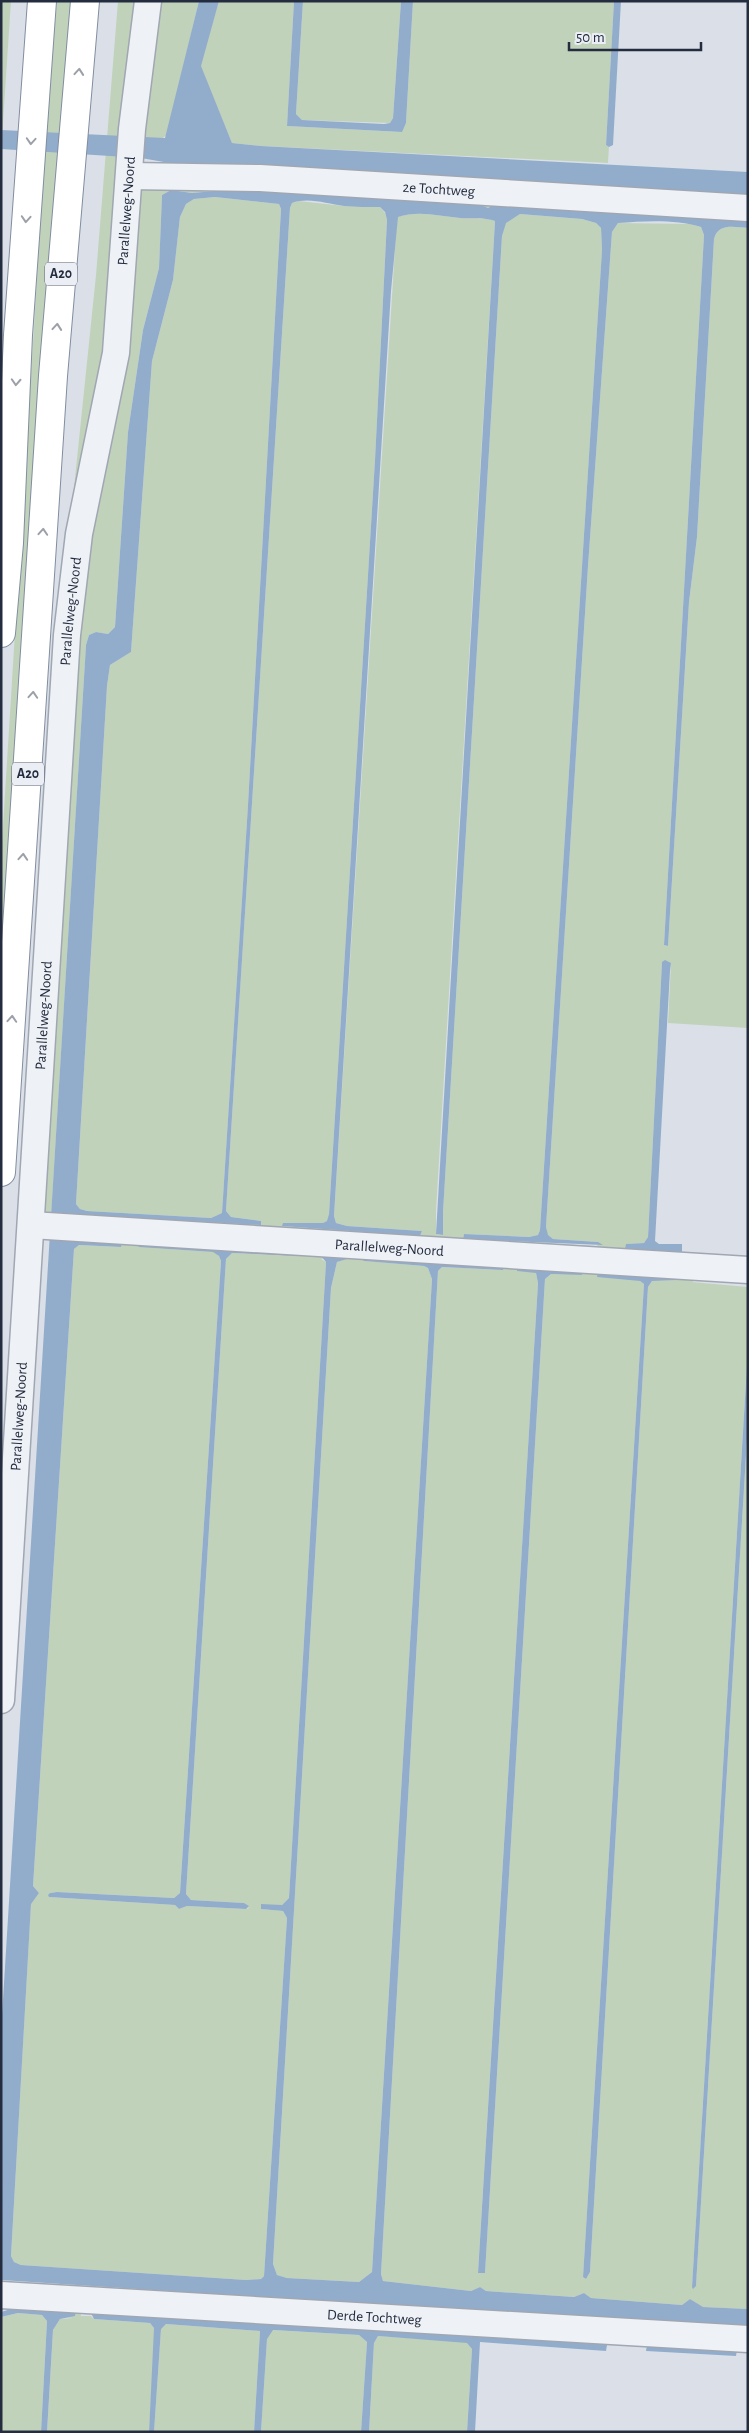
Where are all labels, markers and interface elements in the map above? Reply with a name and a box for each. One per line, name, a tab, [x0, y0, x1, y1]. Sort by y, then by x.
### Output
scale bar	[569, 20, 702, 52]
text: 50 m	[576, 30, 605, 45]
one-way arrow	[73, 68, 84, 76]
one-way arrow	[26, 137, 37, 145]
street label: Parallelweg-Noord	[115, 156, 138, 266]
street label: 2e Tochtweg	[402, 179, 476, 199]
one-way arrow	[21, 216, 32, 224]
road number: A20	[45, 262, 77, 286]
one-way arrow	[51, 323, 62, 331]
one-way arrow	[11, 378, 22, 386]
one-way arrow	[38, 528, 49, 536]
street label: Parallelweg-Noord	[58, 556, 84, 666]
one-way arrow	[28, 690, 39, 698]
road number: A20	[12, 762, 44, 786]
one-way arrow	[17, 852, 28, 860]
street label: Parallelweg-Noord	[33, 960, 54, 1070]
one-way arrow	[6, 1015, 17, 1023]
street label: Parallelweg-Noord	[334, 1237, 444, 1258]
street label: Parallelweg-Noord	[8, 1361, 29, 1472]
street label: Derde Tochtweg	[327, 2307, 423, 2327]

